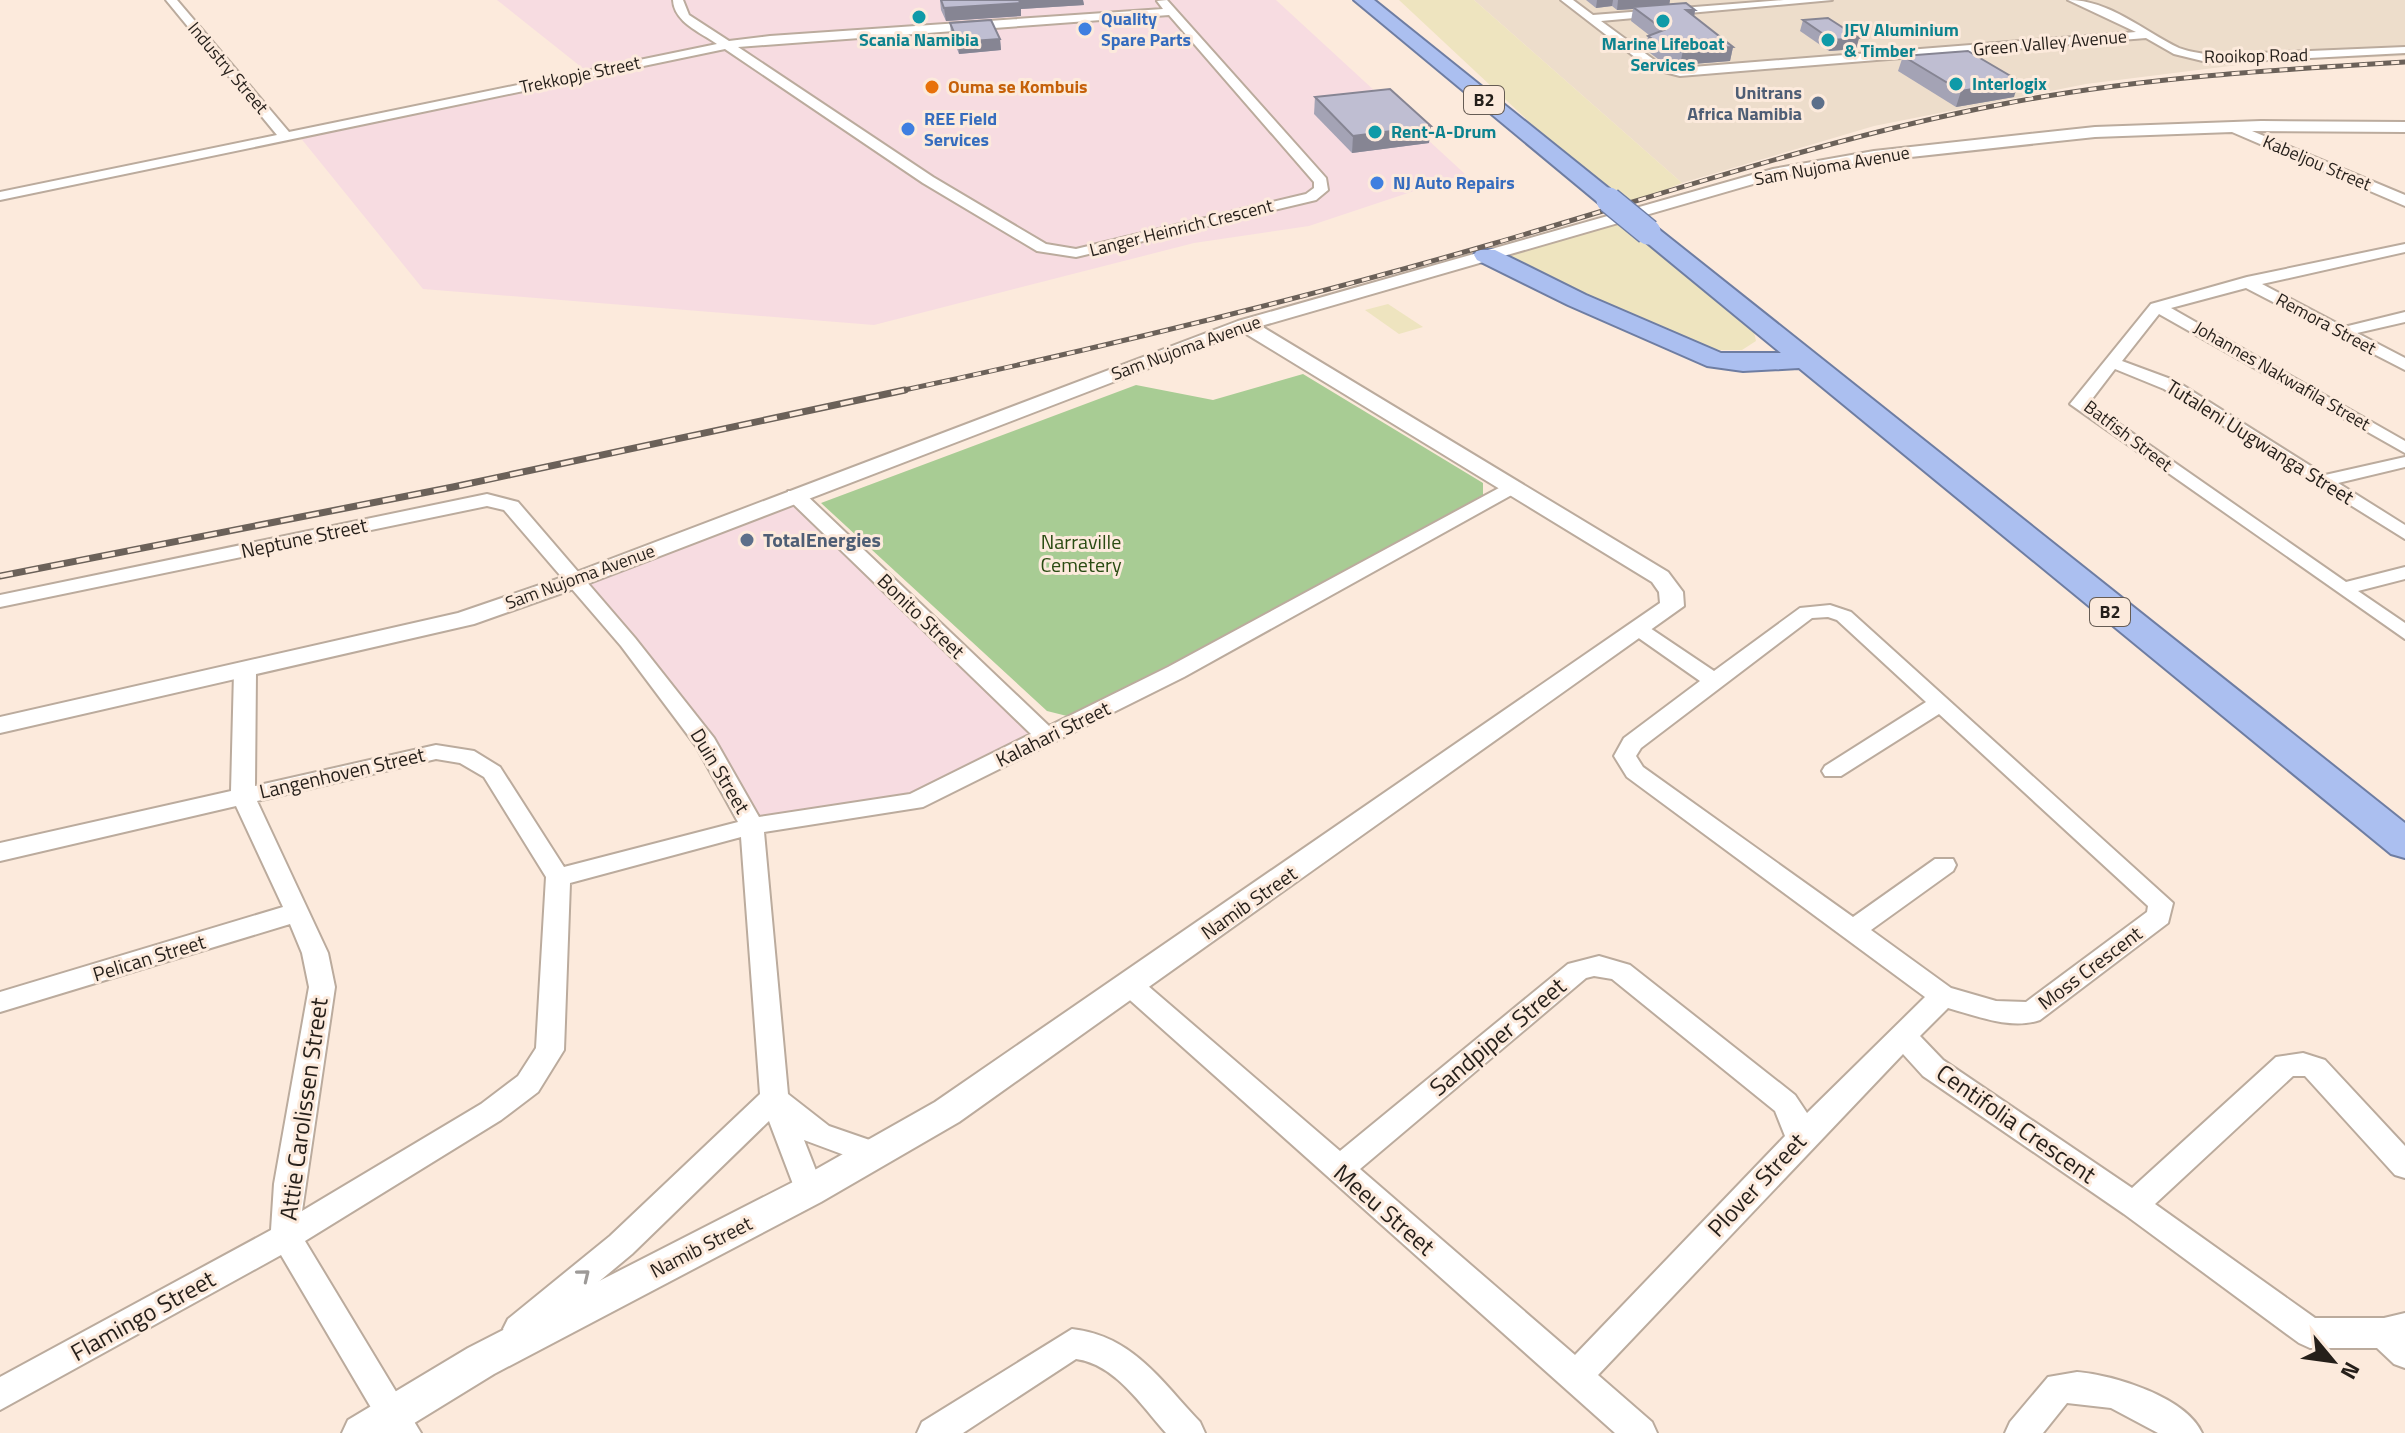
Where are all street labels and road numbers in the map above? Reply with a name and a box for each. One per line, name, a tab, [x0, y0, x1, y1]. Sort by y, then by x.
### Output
street label: Industry Street	[182, 16, 276, 120]
street label: Green Valley Avenue	[1972, 22, 2128, 63]
street label: Rooikop Road	[2204, 41, 2308, 70]
street label: Trekkopje Street	[517, 48, 643, 100]
road number: B2	[1464, 86, 1504, 114]
street label: Kabeljou Street	[2259, 128, 2376, 198]
street label: Sam Nujoma Avenue	[1752, 139, 1912, 192]
street label: Langer Heinrich Crescent	[1086, 191, 1276, 263]
street label: Remora Street	[2271, 286, 2382, 362]
street label: Sam Nujoma Avenue	[1107, 308, 1264, 387]
street label: Johannes Nakwafila Street	[2189, 314, 2376, 438]
street label: Tutaleni Uugwanga Street	[2160, 371, 2360, 512]
street label: Batfish Street	[2078, 393, 2179, 478]
street label: Neptune Street	[238, 509, 370, 566]
street label: Sam Nujoma Avenue	[501, 537, 658, 616]
street label: Bonito Street	[870, 566, 972, 666]
road number: B2	[2090, 598, 2130, 626]
street label: Kalahari Street	[990, 692, 1115, 775]
street label: Duin Street	[683, 722, 758, 819]
street label: Langenhoven Street	[256, 738, 428, 807]
street label: Namib Street	[1194, 858, 1303, 947]
street label: Moss Crescent	[2031, 918, 2148, 1017]
street label: Pelican Street	[89, 926, 209, 989]
street label: Sandpiper Street	[1421, 968, 1574, 1104]
street label: Attie Carolissen Street	[270, 995, 337, 1223]
street label: Centifolia Crescent	[1929, 1055, 2104, 1192]
street label: Plover Street	[1698, 1124, 1815, 1245]
street label: Meeu Street	[1326, 1155, 1444, 1264]
street label: Namib Street	[644, 1208, 757, 1286]
street label: Flamingo Street	[64, 1260, 222, 1370]

